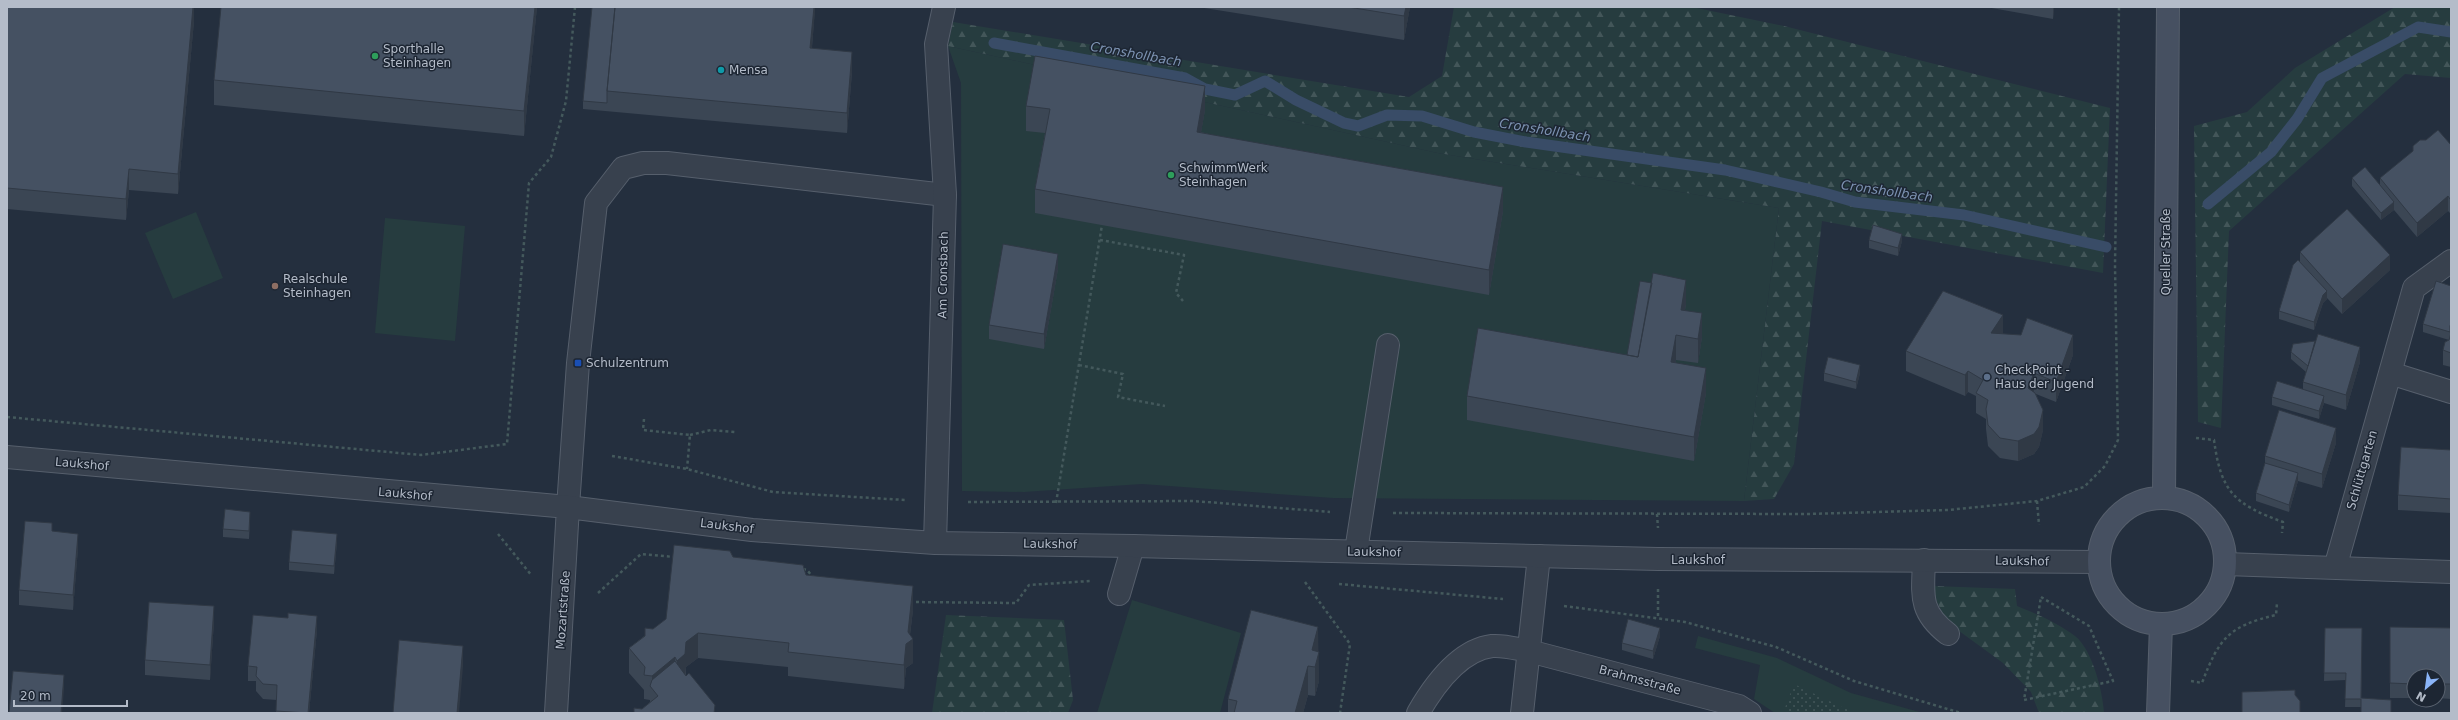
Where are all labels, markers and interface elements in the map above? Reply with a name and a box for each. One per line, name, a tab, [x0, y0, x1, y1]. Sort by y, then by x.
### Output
water label: Cronshollbach	[1089, 39, 1183, 69]
place label: Sporthalle Steinhagen	[383, 42, 451, 70]
marker: Sporthalle Steinhagen	[370, 51, 380, 61]
place label: Mensa	[729, 63, 768, 77]
marker: Mensa	[716, 65, 726, 75]
water label: Cronshollbach	[1498, 115, 1592, 145]
place label: SchwimmWerk Steinhagen	[1179, 161, 1268, 189]
marker: SchwimmWerk Steinhagen	[1166, 170, 1176, 180]
water label: Cronshollbach	[1840, 177, 1934, 205]
street label: Queller Straße	[2159, 209, 2173, 295]
street label: Am Cronsbach	[935, 231, 951, 319]
place label: Realschule Steinhagen	[283, 272, 351, 300]
marker: Realschule Steinhagen	[270, 281, 280, 291]
place label: Schulzentrum	[586, 356, 669, 370]
marker: Schulzentrum	[573, 358, 583, 368]
place label: CheckPoint - Haus der Jugend	[1995, 363, 2094, 391]
marker: CheckPoint - Haus der Jugend	[1982, 372, 1992, 382]
street label: Schlüttgarten	[2344, 429, 2380, 511]
street label: Laukshof	[54, 455, 110, 473]
street label: Laukshof	[377, 485, 433, 503]
street label: Laukshof	[699, 516, 755, 536]
street label: Laukshof	[1023, 537, 1078, 551]
street label: Laukshof	[1347, 545, 1402, 559]
street label: Laukshof	[1671, 553, 1726, 567]
street label: Laukshof	[1995, 554, 2050, 568]
street label: Mozartstraße	[553, 570, 573, 650]
street label: Brahmsstraße	[1597, 662, 1683, 698]
north arrow	[2406, 668, 2446, 708]
scale bar	[14, 682, 127, 708]
text: N	[2414, 688, 2429, 704]
text: 20 m	[20, 689, 51, 703]

